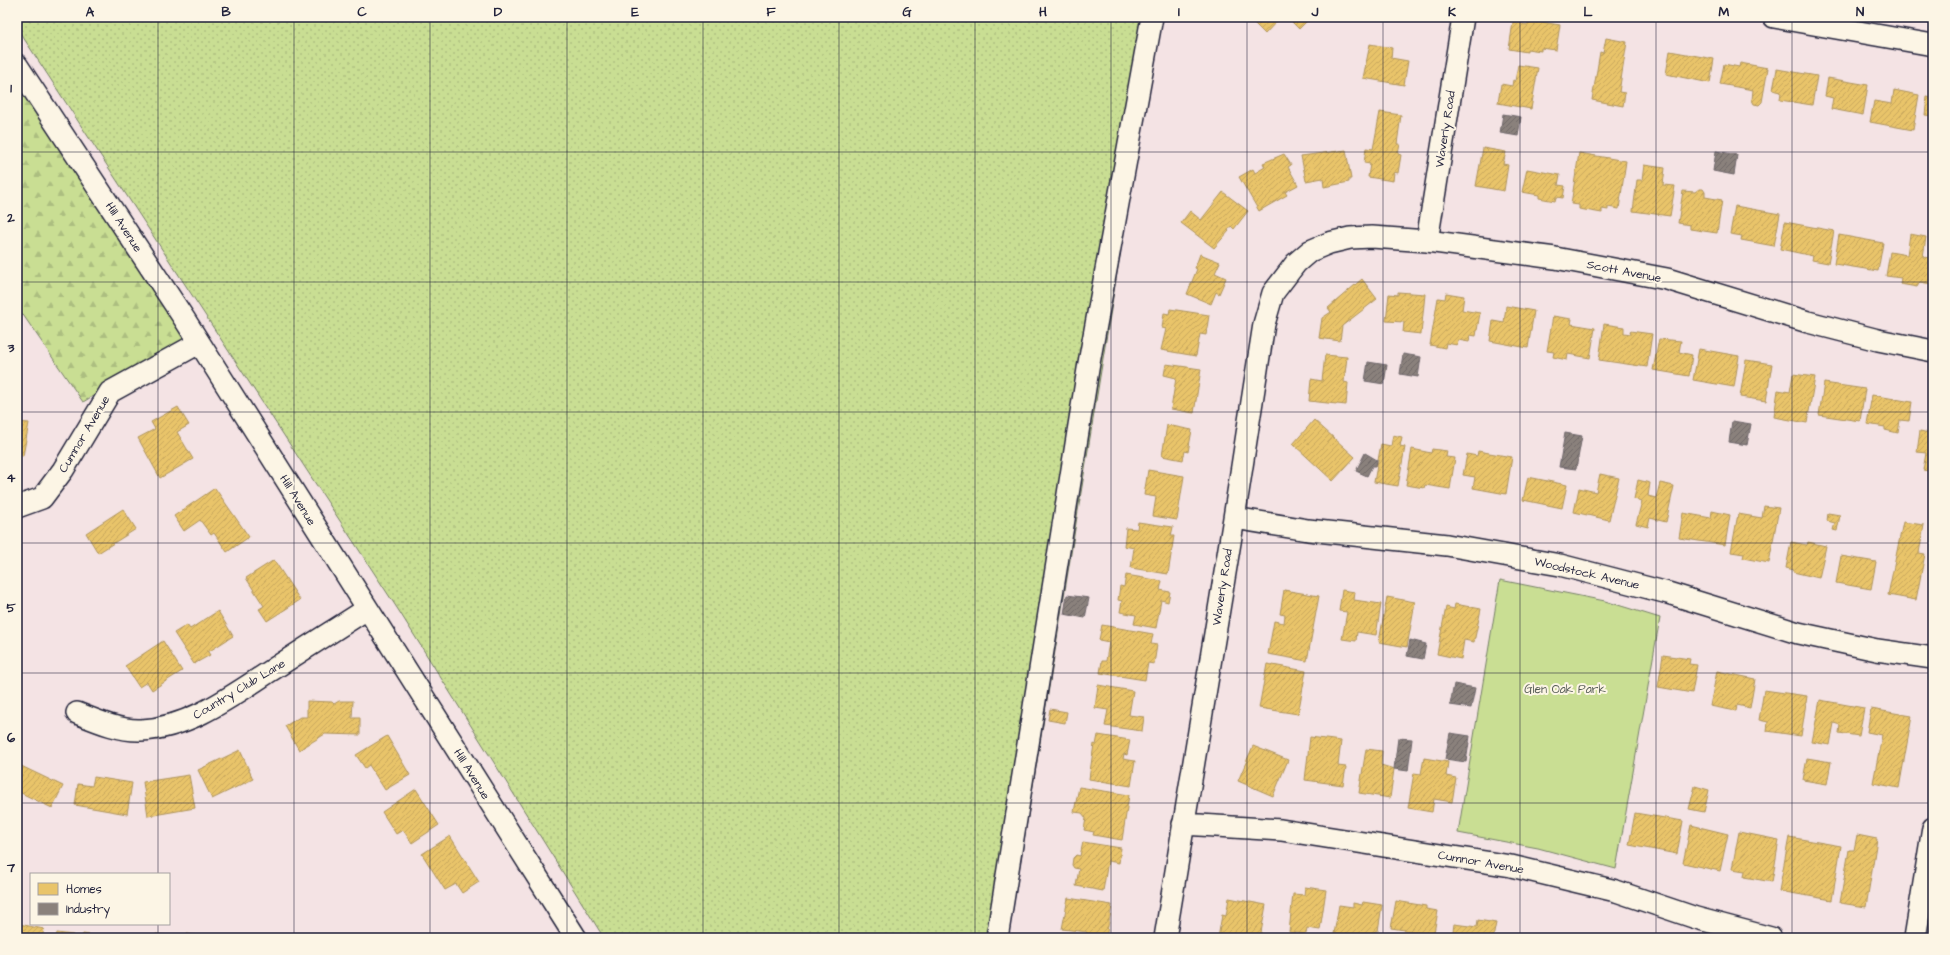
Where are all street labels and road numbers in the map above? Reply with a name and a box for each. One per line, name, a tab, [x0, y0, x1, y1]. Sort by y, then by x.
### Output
street label: Waverly Road	[1431, 89, 1461, 169]
street label: Hill Avenue	[101, 199, 146, 256]
street label: Scott Avenue	[1585, 256, 1663, 287]
street label: Cumnor Avenue	[55, 392, 114, 476]
street label: Hill Avenue	[275, 472, 320, 529]
street label: Waverly Road	[1208, 547, 1238, 627]
street label: Woodstock Avenue	[1533, 553, 1642, 594]
street label: Country Club Lane	[190, 655, 290, 725]
street label: Hill Avenue	[449, 746, 494, 803]
street label: Cumnor Avenue	[1437, 847, 1526, 879]

